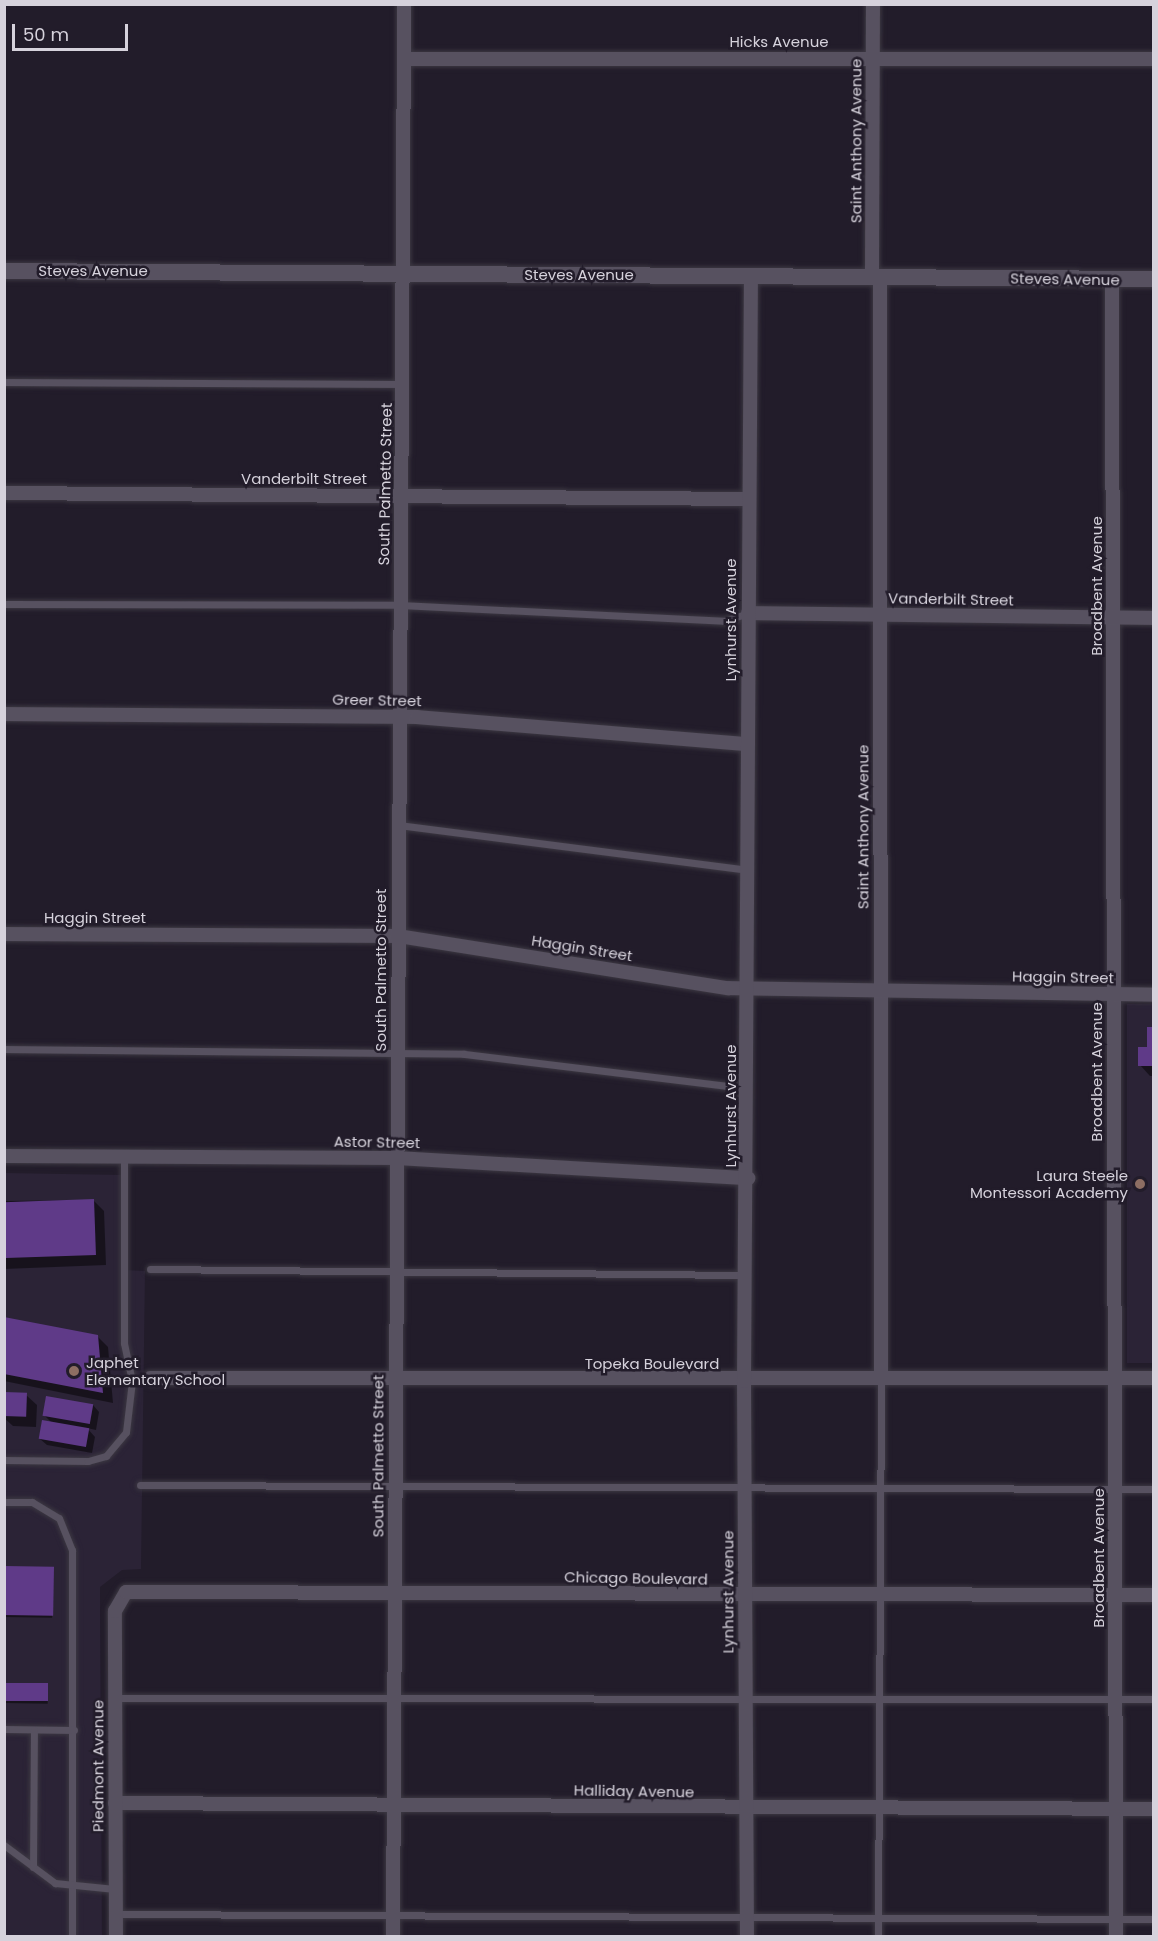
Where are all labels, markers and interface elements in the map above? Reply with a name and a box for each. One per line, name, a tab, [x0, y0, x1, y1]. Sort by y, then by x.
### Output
scale bar	[15, 12, 130, 50]
text: 50 m	[23, 22, 69, 47]
street label: Hicks Avenue	[729, 33, 829, 51]
street label: Saint Anthony Avenue	[847, 59, 865, 223]
street label: Steves Avenue	[38, 262, 148, 280]
street label: Steves Avenue	[524, 266, 634, 284]
street label: Steves Avenue	[1010, 269, 1120, 289]
street label: South Palmetto Street	[375, 402, 395, 566]
street label: Vanderbilt Street	[241, 470, 367, 488]
street label: Broadbent Avenue	[1088, 516, 1106, 656]
street label: Lynhurst Avenue	[722, 559, 740, 681]
street label: Vanderbilt Street	[888, 589, 1014, 609]
street label: Greer Street	[332, 690, 422, 710]
street label: Saint Anthony Avenue	[854, 745, 872, 909]
street label: South Palmetto Street	[372, 889, 390, 1051]
street label: Haggin Street	[44, 909, 146, 927]
street label: Haggin Street	[530, 931, 634, 965]
street label: Haggin Street	[1012, 967, 1114, 987]
street label: Broadbent Avenue	[1088, 1002, 1106, 1142]
street label: Lynhurst Avenue	[722, 1045, 740, 1167]
street label: Astor Street	[334, 1132, 420, 1152]
place label: Laura Steele Montessori Academy	[970, 1166, 1128, 1201]
marker: Laura Steele Montessori Academy	[1133, 1177, 1147, 1191]
place label: Japhet Elementary School	[86, 1353, 225, 1388]
street label: Topeka Boulevard	[585, 1355, 719, 1373]
marker: Japhet Elementary School	[67, 1364, 81, 1378]
street label: South Palmetto Street	[369, 1375, 387, 1537]
street label: Broadbent Avenue	[1090, 1488, 1108, 1628]
street label: Lynhurst Avenue	[719, 1531, 737, 1653]
street label: Chicago Boulevard	[564, 1568, 708, 1588]
street label: Piedmont Avenue	[89, 1700, 107, 1832]
street label: Halliday Avenue	[574, 1781, 694, 1801]

